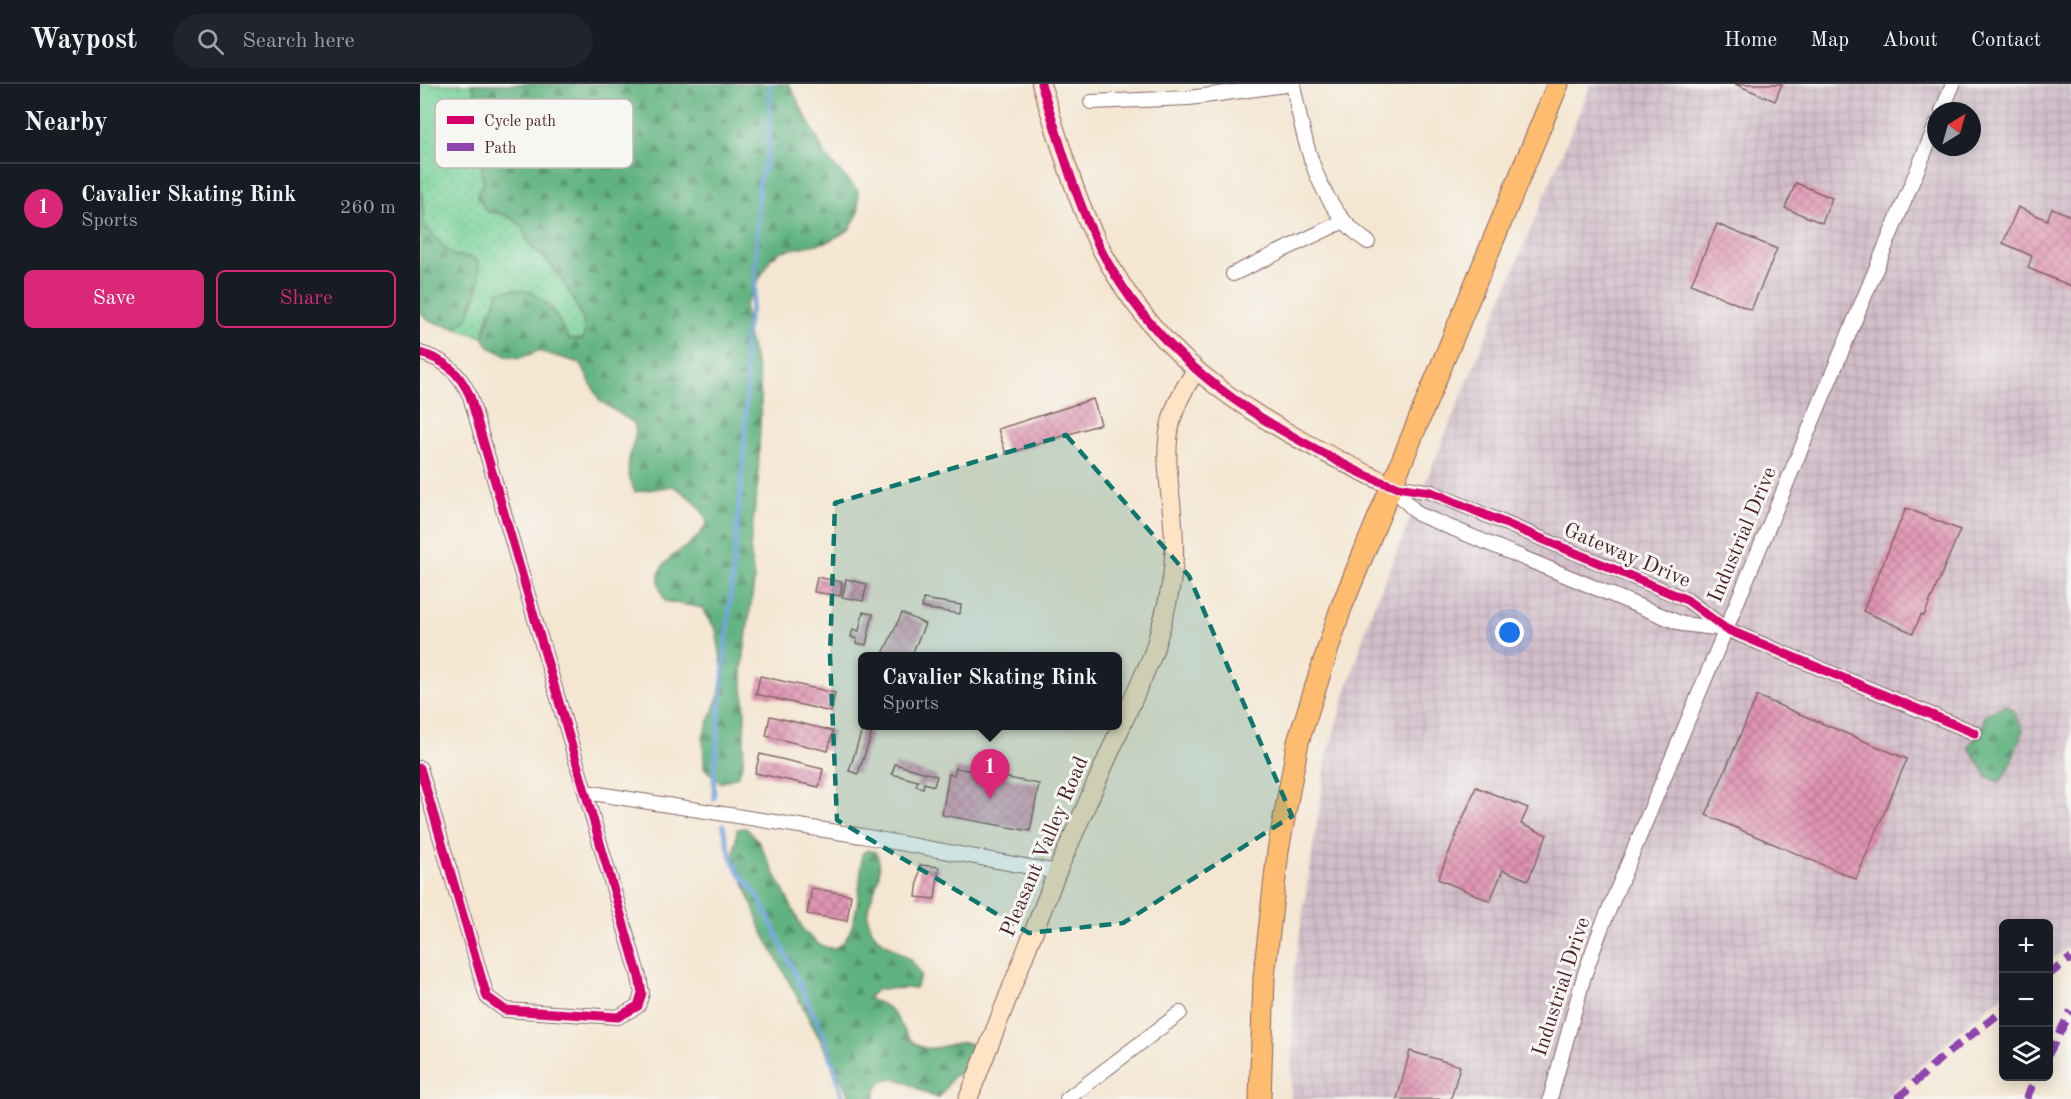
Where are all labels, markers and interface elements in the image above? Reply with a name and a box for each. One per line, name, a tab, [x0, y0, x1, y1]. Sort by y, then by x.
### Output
search box	[173, 14, 593, 68]
icon: search	[194, 25, 227, 58]
text: Waypost	[30, 27, 137, 55]
text: Search here	[242, 30, 355, 52]
text: Home	[1724, 30, 1777, 51]
text: Map	[1810, 30, 1849, 51]
text: About	[1882, 30, 1938, 51]
text: Contact	[1971, 30, 2041, 51]
legend	[435, 99, 633, 168]
north arrow	[1927, 102, 1981, 156]
text: Nearby	[24, 110, 108, 136]
text: Cycle path	[484, 114, 556, 130]
text: Path	[484, 141, 517, 157]
text: Cavalier Skating Rink	[81, 184, 296, 206]
text: 1	[38, 198, 49, 218]
text: 260 m	[340, 198, 396, 218]
text: Sports	[81, 211, 138, 231]
button: Save	[24, 270, 204, 328]
button: Share	[216, 270, 396, 328]
street label: Industrial Drive	[1705, 464, 1781, 606]
street label: Gateway Drive	[1560, 520, 1694, 592]
your location	[1495, 618, 1524, 647]
popup	[858, 652, 1122, 730]
text: Cavalier Skating Rink	[882, 667, 1098, 689]
text: Sports	[882, 694, 939, 714]
pin: 1	[970, 750, 1010, 799]
street label: Pleasant Valley Road	[997, 754, 1093, 940]
street label: Industrial Drive	[1530, 915, 1594, 1059]
map controls	[1999, 919, 2053, 1081]
button: +	[1999, 919, 2053, 973]
button: −	[1999, 973, 2053, 1027]
button: layers	[1999, 1027, 2053, 1081]

